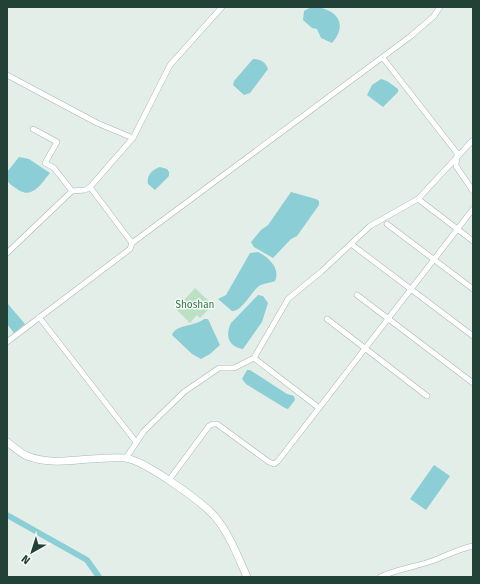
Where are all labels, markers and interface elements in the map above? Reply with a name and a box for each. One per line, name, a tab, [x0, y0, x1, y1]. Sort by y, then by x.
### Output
park label: Shoshan	[176, 299, 214, 311]
north arrow	[12, 532, 52, 572]
text: N	[19, 552, 33, 567]

